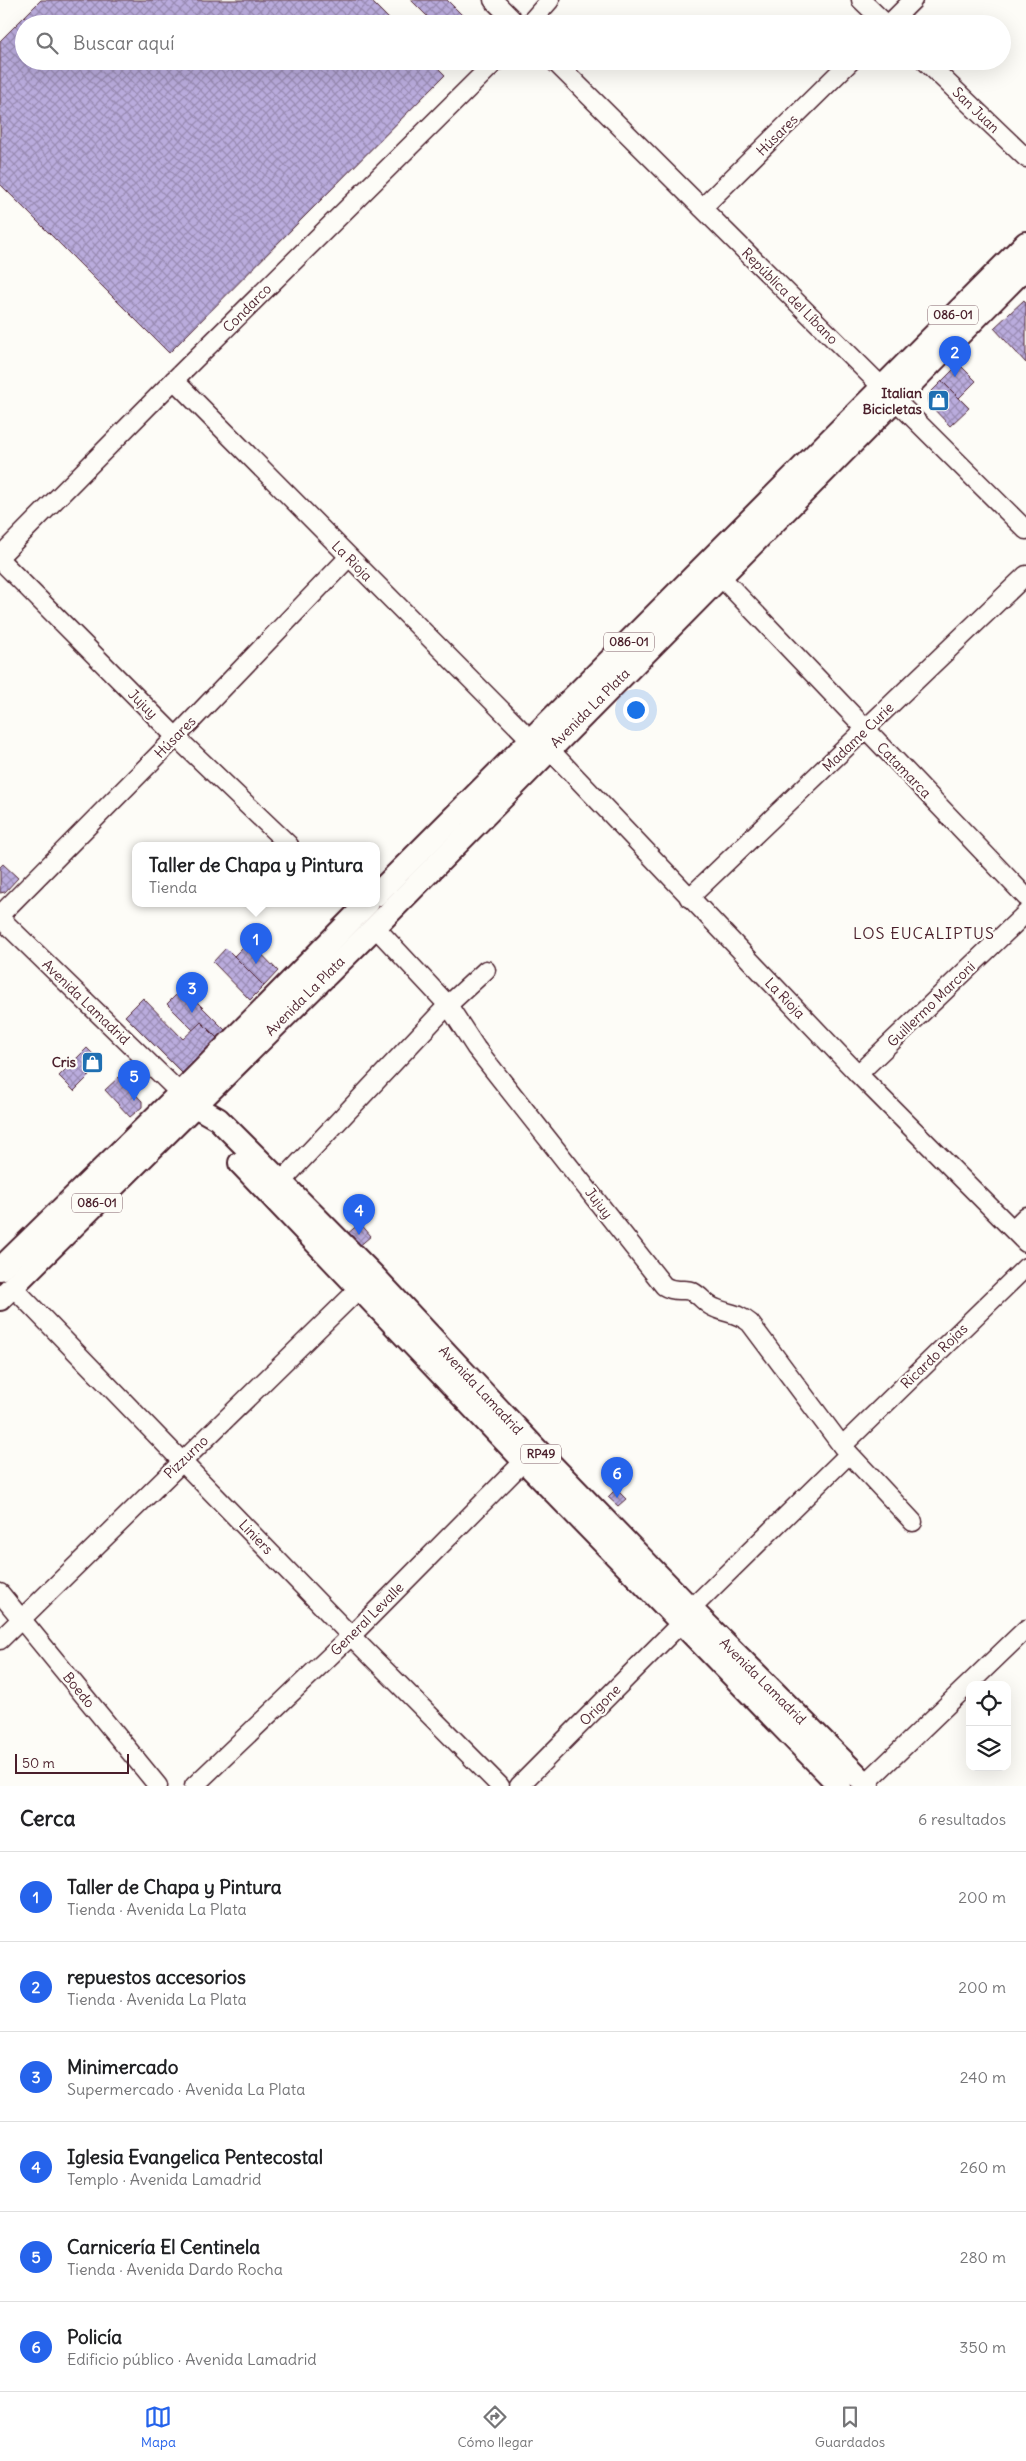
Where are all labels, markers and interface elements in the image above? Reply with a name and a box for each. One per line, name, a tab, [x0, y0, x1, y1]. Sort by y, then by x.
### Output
search box	[15, 15, 1011, 70]
icon: search	[33, 29, 61, 57]
text: Buscar aquí	[73, 31, 174, 55]
street label: San Juan	[949, 83, 1003, 137]
street label: Húsares	[752, 110, 802, 160]
street label: República del Líbano	[738, 244, 842, 348]
street label: Condarco	[219, 280, 275, 336]
road number: 086-01	[928, 306, 978, 324]
pin: 2	[939, 336, 971, 377]
place label: Italian Bicicletas	[863, 384, 923, 418]
shop icon: Italian Bicicletas	[926, 389, 950, 413]
street label: La Rioja	[328, 537, 376, 585]
road number: 086-01	[604, 632, 654, 652]
street label: Avenida La Plata	[546, 664, 634, 752]
street label: Jujuy	[124, 685, 162, 723]
your location	[623, 697, 649, 723]
street label: Madame Curie	[819, 699, 897, 775]
street label: Húsares	[151, 712, 199, 762]
street label: Catamarca	[873, 738, 935, 802]
popup	[132, 842, 380, 907]
text: Taller de Chapa y Pintura	[149, 853, 363, 877]
text: Tienda	[149, 877, 197, 897]
pin: 1	[240, 923, 272, 964]
district label: LOS EUCALIPTUS	[853, 923, 995, 943]
street label: Avenida La Plata	[261, 952, 349, 1040]
street label: Avenida Lamadrid	[38, 956, 134, 1048]
street label: Guillermo Marconi	[883, 957, 979, 1051]
pin: 3	[176, 972, 208, 1013]
street label: La Rioja	[761, 974, 809, 1022]
shop icon: Cris	[80, 1050, 104, 1074]
place label: Cris	[52, 1053, 77, 1071]
pin: 5	[118, 1060, 150, 1101]
street label: Jujuy	[581, 1184, 617, 1222]
road number: 086-01	[72, 1194, 122, 1212]
pin: 4	[343, 1194, 375, 1235]
street label: Ricardo Rojas	[897, 1320, 971, 1392]
street label: Avenida Lamadrid	[435, 1342, 527, 1438]
street label: Pizzurno	[160, 1431, 212, 1483]
road number: RP49	[521, 1445, 561, 1464]
pin: 6	[601, 1457, 633, 1498]
street label: Liniers	[235, 1516, 277, 1558]
street label: General Levalle	[326, 1578, 408, 1660]
street label: Avenida Lamadrid	[716, 1634, 810, 1728]
street label: Boedo	[59, 1669, 99, 1712]
street label: Origone	[576, 1681, 624, 1729]
map controls	[966, 1681, 1011, 1771]
button: locate	[966, 1681, 1011, 1726]
button: layers	[966, 1726, 1011, 1771]
scale bar	[15, 1751, 129, 1774]
text: 50 m	[22, 1754, 55, 1772]
text: Cerca	[20, 1805, 75, 1832]
text: 6 resultados	[918, 1809, 1006, 1829]
text: Taller de Chapa y Pintura	[67, 1875, 282, 1899]
text: 1	[33, 1887, 39, 1907]
text: 200 m	[958, 1887, 1006, 1907]
text: Tienda · Avenida La Plata	[67, 1899, 247, 1919]
text: repuestos accesorios	[67, 1965, 246, 1989]
text: 2	[32, 1977, 40, 1997]
text: 200 m	[958, 1977, 1006, 1997]
text: Tienda · Avenida La Plata	[67, 1989, 247, 2009]
text: Minimercado	[67, 2055, 178, 2079]
text: 3	[31, 2067, 41, 2087]
text: 240 m	[960, 2067, 1006, 2087]
text: Supermercado · Avenida La Plata	[67, 2079, 305, 2099]
text: Iglesia Evangelica Pentecostal	[67, 2145, 323, 2169]
text: 4	[31, 2157, 41, 2177]
text: 260 m	[960, 2157, 1006, 2177]
text: Templo · Avenida Lamadrid	[67, 2169, 261, 2189]
text: Carnicería El Centinela	[67, 2235, 260, 2259]
text: 5	[31, 2247, 41, 2267]
text: 280 m	[960, 2247, 1006, 2267]
text: Tienda · Avenida Dardo Rocha	[67, 2259, 283, 2279]
text: Policía	[67, 2325, 122, 2349]
text: 6	[31, 2337, 41, 2357]
text: 350 m	[959, 2337, 1006, 2357]
text: Edificio público · Avenida Lamadrid	[67, 2349, 317, 2369]
tab: Mapa	[141, 2403, 176, 2451]
tab: Cómo llegar	[458, 2403, 533, 2451]
tab: Guardados	[815, 2403, 885, 2451]

